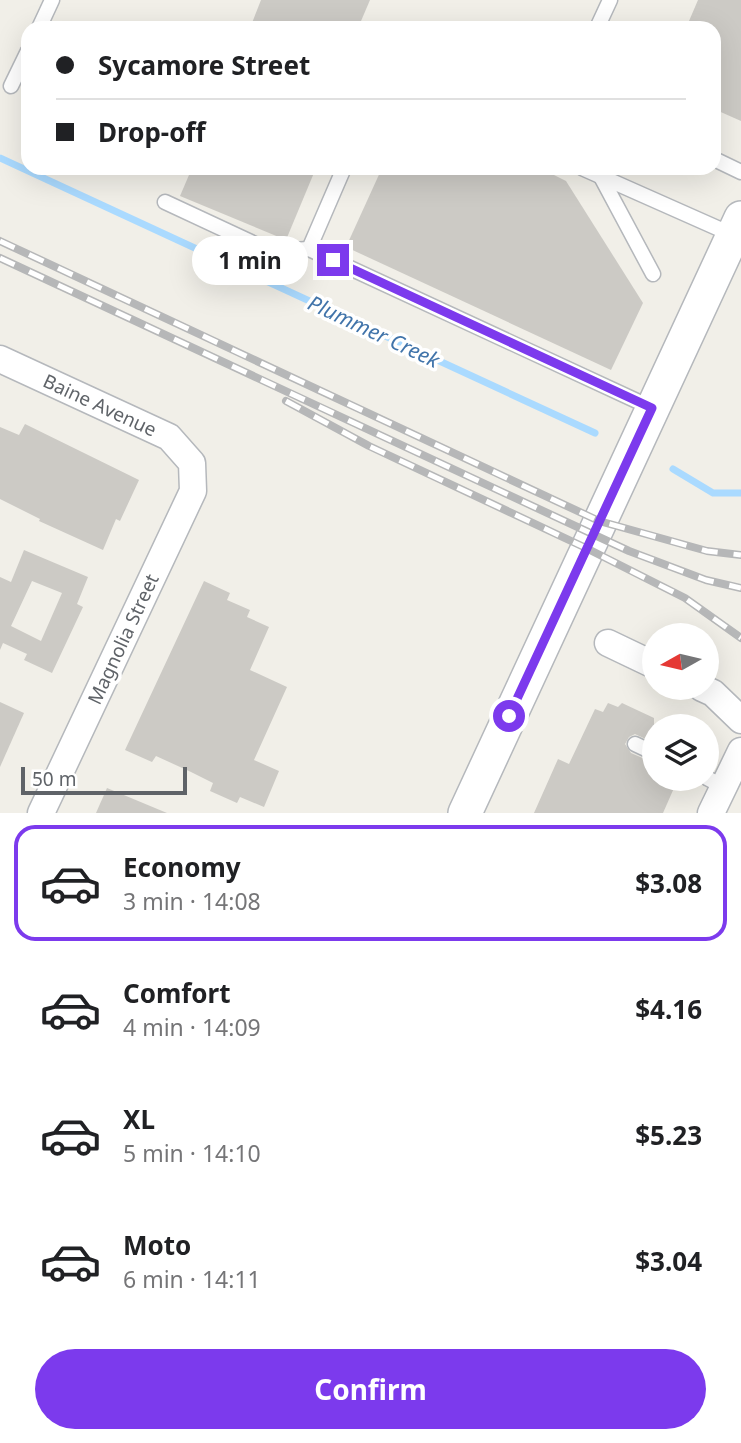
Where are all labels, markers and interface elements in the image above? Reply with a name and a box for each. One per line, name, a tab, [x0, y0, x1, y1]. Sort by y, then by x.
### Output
text: Sycamore Street	[98, 47, 310, 83]
text: Drop-off	[98, 114, 205, 150]
callout: 1 min	[193, 236, 308, 284]
text: 1 min	[218, 244, 282, 276]
route end	[317, 244, 349, 276]
water label: Plummer Creek	[304, 288, 446, 374]
street label: Baine Avenue	[39, 368, 161, 442]
street label: Magnolia Street	[81, 569, 165, 709]
north arrow	[642, 623, 719, 700]
map controls	[642, 623, 719, 791]
route start	[493, 700, 525, 732]
button: layers	[642, 714, 719, 791]
scale bar	[21, 764, 187, 796]
text: 50 m	[32, 766, 76, 792]
text: Economy	[123, 849, 241, 885]
icon: car	[39, 852, 102, 915]
text: $3.08	[635, 865, 702, 901]
text: 3 min · 14:08	[123, 885, 261, 917]
text: Comfort	[123, 975, 231, 1011]
icon: car	[39, 978, 102, 1041]
text: $4.16	[635, 991, 702, 1027]
text: 4 min · 14:09	[123, 1011, 261, 1043]
text: XL	[123, 1101, 155, 1137]
icon: car	[39, 1104, 102, 1167]
text: $5.23	[635, 1117, 702, 1153]
text: 5 min · 14:10	[123, 1137, 261, 1169]
text: Moto	[123, 1227, 191, 1263]
icon: car	[39, 1230, 102, 1293]
text: $3.04	[635, 1243, 702, 1279]
text: 6 min · 14:11	[123, 1263, 261, 1295]
button: Confirm	[35, 1349, 706, 1429]

